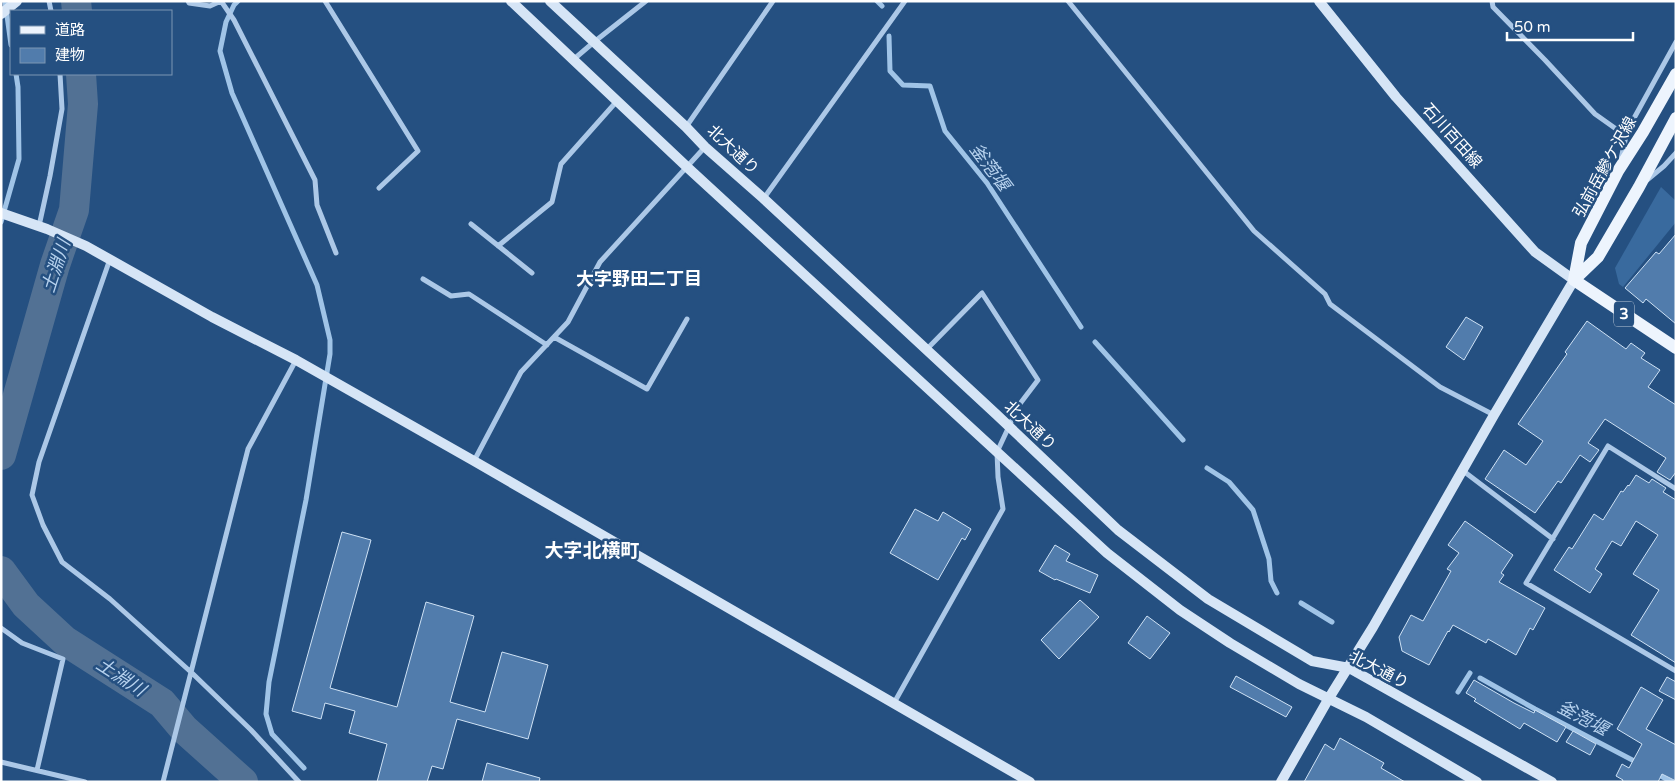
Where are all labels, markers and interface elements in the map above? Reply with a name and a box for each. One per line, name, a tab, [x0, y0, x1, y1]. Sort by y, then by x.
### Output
legend	[10, 10, 172, 75]
scale bar	[1507, 10, 1633, 42]
text: 50 m	[1514, 18, 1551, 36]
text: 道路	[55, 21, 85, 39]
text: 建物	[55, 46, 85, 64]
street label: 石川百田線	[1418, 100, 1486, 172]
street label: 弘前岳鰺ケ沢線	[1569, 113, 1641, 221]
street label: 北大通り	[703, 121, 763, 179]
water label: 釜萢堰	[965, 139, 1017, 198]
water label: 土淵川	[37, 235, 75, 295]
district label: 大字野田二丁目	[576, 268, 702, 290]
road number: 3	[1614, 302, 1634, 326]
street label: 北大通り	[1000, 397, 1060, 455]
district label: 大字北横町	[544, 540, 640, 562]
street label: 北大通り	[1346, 647, 1412, 693]
water label: 土淵川	[92, 653, 151, 702]
water label: 釜萢堰	[1554, 696, 1615, 742]

